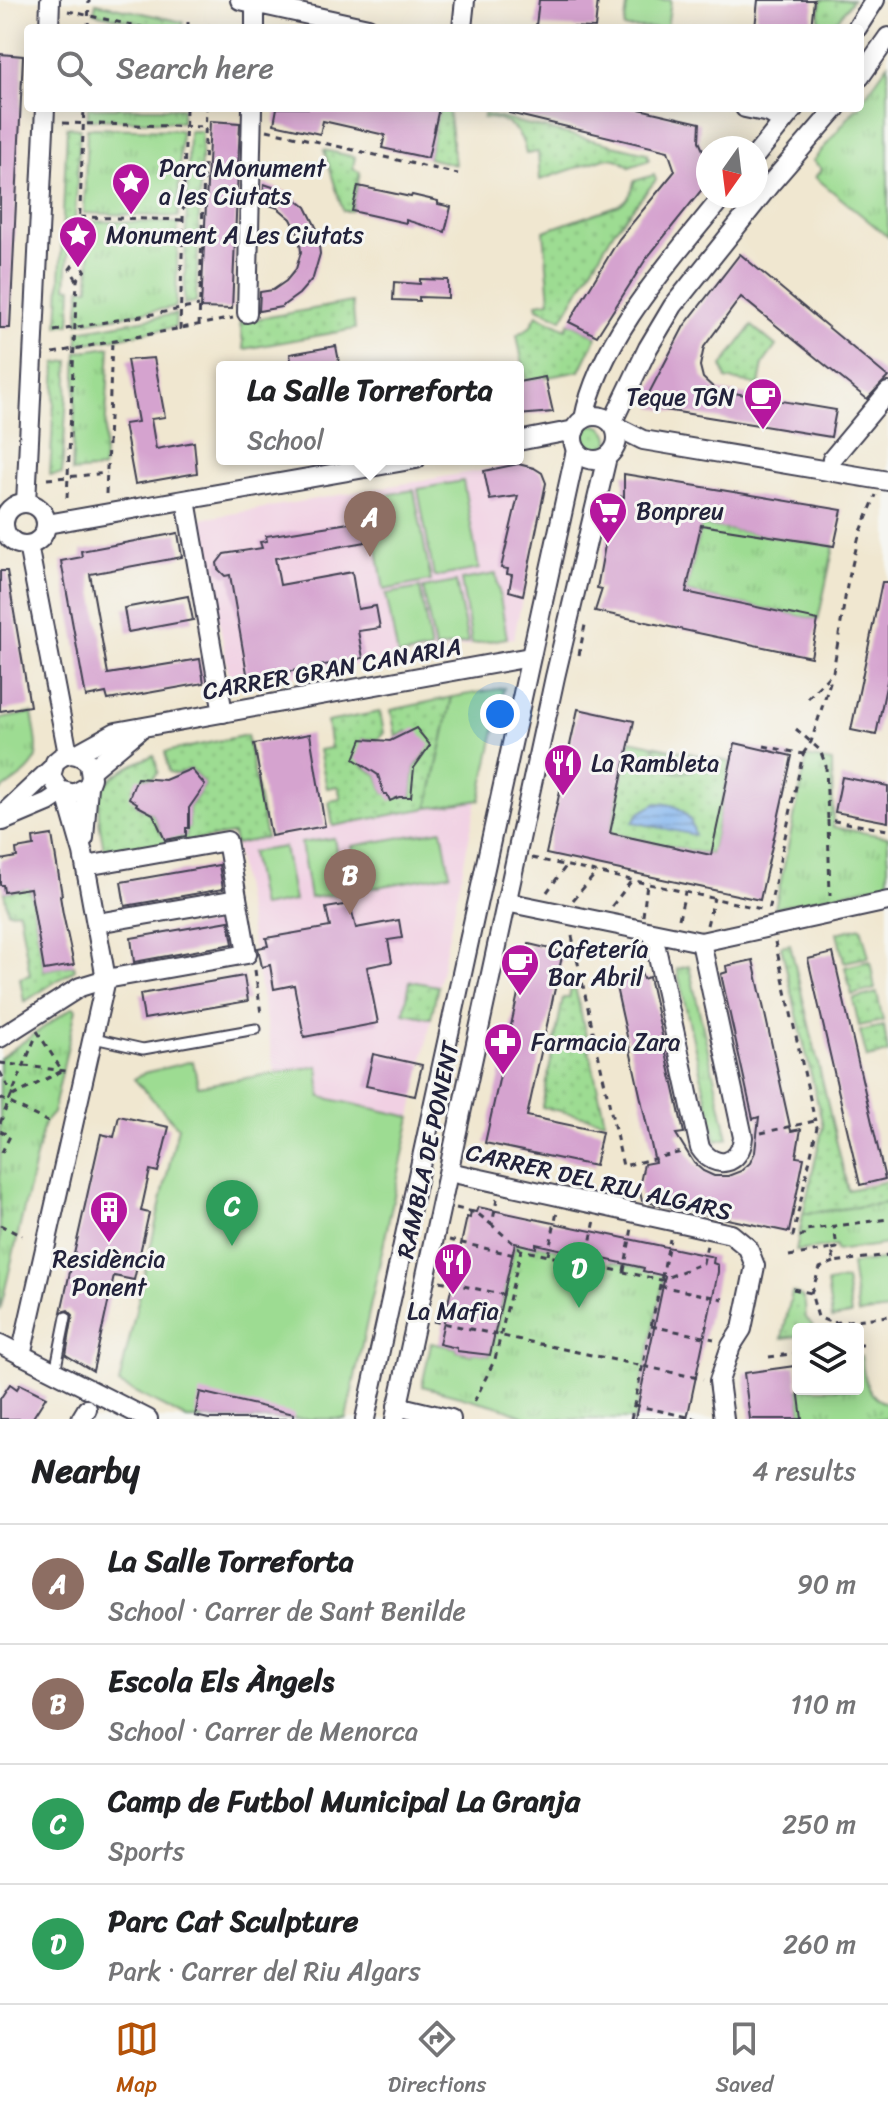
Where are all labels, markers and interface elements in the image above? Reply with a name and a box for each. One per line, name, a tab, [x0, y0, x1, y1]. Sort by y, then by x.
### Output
search box	[24, 24, 864, 112]
text: Search here	[116, 41, 274, 95]
icon: search	[52, 46, 96, 90]
north arrow	[696, 136, 768, 208]
place label: Parc Monument a les Ciutats	[159, 147, 327, 217]
place icon: Parc Monument a les Ciutats	[110, 161, 152, 216]
place icon: Monument A Les Ciutats	[57, 214, 99, 269]
place label: Monument A Les Ciutats	[106, 214, 364, 256]
popup	[216, 361, 524, 465]
text: La Salle Torreforta	[247, 363, 493, 417]
place label: Teque TGN	[626, 376, 735, 418]
cafe icon: Teque TGN	[742, 376, 784, 431]
text: School	[247, 417, 324, 463]
supermarket icon: Bonpreu	[587, 490, 629, 545]
place label: Bonpreu	[636, 490, 724, 532]
pin: A	[344, 491, 396, 557]
street label: CARRER GRAN CANARIA	[199, 626, 465, 712]
your location	[480, 694, 520, 734]
restaurant icon: La Rambleta	[542, 742, 584, 797]
place label: La Rambleta	[591, 742, 719, 784]
pin: B	[324, 849, 376, 915]
place label: Cafetería Bar Abril	[548, 928, 649, 998]
cafe icon: Cafetería Bar Abril	[499, 942, 541, 997]
pharmacy icon: Farmacia Zara	[482, 1021, 524, 1076]
place label: Farmacia Zara	[531, 1021, 680, 1063]
street label: RAMBLA DE PONENT	[384, 1035, 472, 1262]
street label: CARRER DEL RIU ALGARS	[462, 1131, 736, 1233]
pin: C	[206, 1180, 258, 1246]
building icon: Residència Ponent	[88, 1189, 130, 1244]
place label: Residència Ponent	[52, 1238, 166, 1308]
restaurant icon: La Mafia	[432, 1241, 474, 1296]
pin: D	[553, 1242, 605, 1308]
place label: La Mafia	[407, 1290, 499, 1332]
map controls	[792, 1323, 864, 1395]
button: layers	[792, 1323, 864, 1395]
text: Nearby	[32, 1441, 140, 1501]
text: 4 results	[752, 1448, 856, 1494]
text: La Salle Torreforta	[108, 1534, 354, 1588]
text: A	[49, 1561, 67, 1607]
text: 90 m	[797, 1561, 856, 1607]
text: School · Carrer de Sant Benilde	[108, 1588, 466, 1634]
text: Escola Els Àngels	[108, 1654, 334, 1708]
text: B	[50, 1681, 66, 1727]
text: 110 m	[791, 1681, 856, 1727]
text: School · Carrer de Menorca	[108, 1708, 418, 1754]
text: Camp de Futbol Municipal La Granja	[108, 1774, 580, 1828]
text: C	[50, 1801, 66, 1847]
text: 250 m	[782, 1801, 856, 1847]
text: Sports	[108, 1828, 184, 1874]
text: Parc Cat Sculpture	[108, 1894, 358, 1948]
text: D	[50, 1921, 66, 1967]
text: 260 m	[783, 1921, 856, 1967]
text: Park · Carrer del Riu Algars	[108, 1948, 421, 1994]
tab: Map	[115, 2017, 159, 2104]
tab: Directions	[388, 2017, 486, 2104]
tab: Saved	[715, 2017, 773, 2104]

